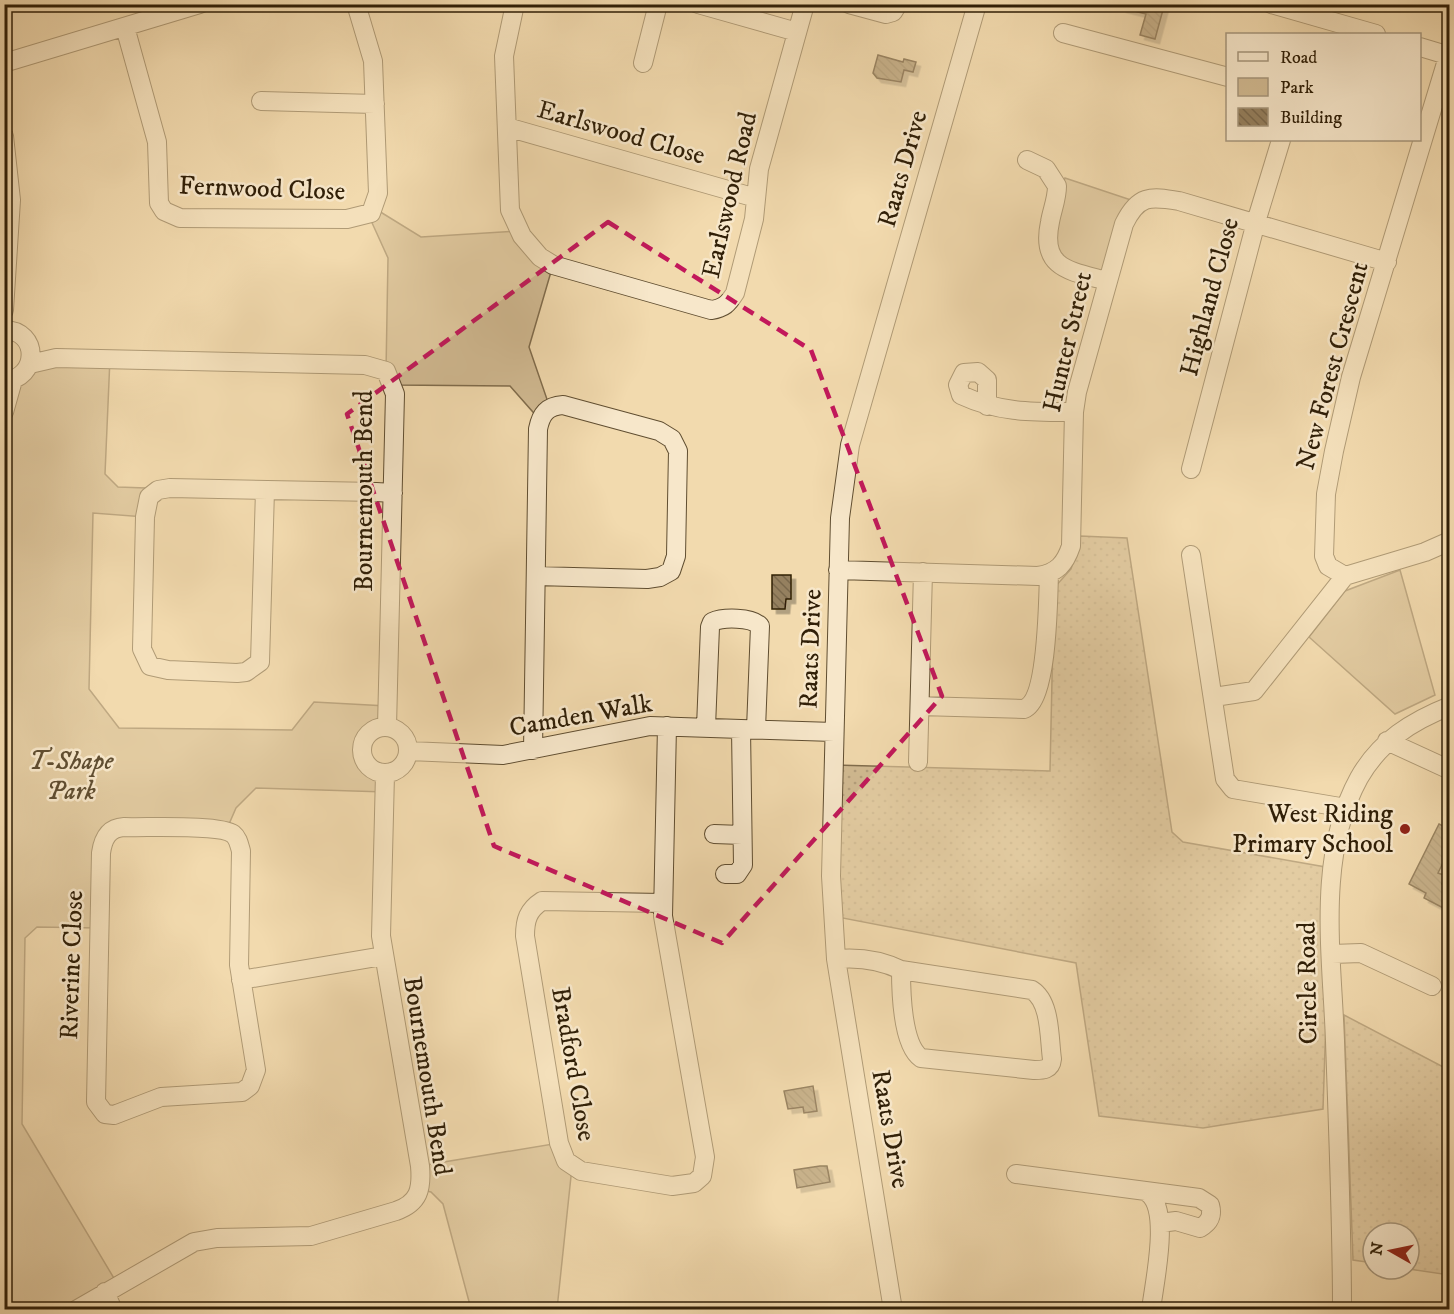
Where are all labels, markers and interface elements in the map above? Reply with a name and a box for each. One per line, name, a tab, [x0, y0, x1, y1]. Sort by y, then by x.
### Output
legend	[1226, 33, 1421, 141]
text: Road	[1280, 47, 1317, 69]
text: Park	[1280, 77, 1314, 99]
street label: Earlswood Close	[533, 93, 709, 173]
street label: Raats Drive	[871, 107, 935, 231]
text: Building	[1280, 107, 1342, 129]
street label: Earlswood Road	[695, 109, 765, 281]
street label: Fernwood Close	[178, 170, 346, 208]
street label: Highland Close	[1173, 214, 1247, 380]
street label: New Forest Crescent	[1289, 258, 1377, 474]
street label: Hunter Street	[1036, 268, 1100, 416]
street label: Bournemouth Bend	[348, 390, 381, 592]
street label: Raats Drive	[792, 589, 830, 709]
street label: Camden Walk	[507, 687, 655, 745]
park label: T-Shape Park	[29, 745, 115, 808]
place label: West Riding Primary School	[1232, 798, 1393, 861]
marker: West Riding Primary School	[1398, 822, 1412, 836]
street label: Riverine Close	[53, 890, 91, 1040]
street label: Circle Road	[1290, 921, 1326, 1045]
street label: Bournemouth Bend	[395, 974, 459, 1178]
street label: Bradford Close	[543, 984, 603, 1144]
street label: Raats Drive	[863, 1067, 917, 1191]
north arrow	[1361, 1221, 1421, 1281]
text: N	[1366, 1241, 1388, 1257]

